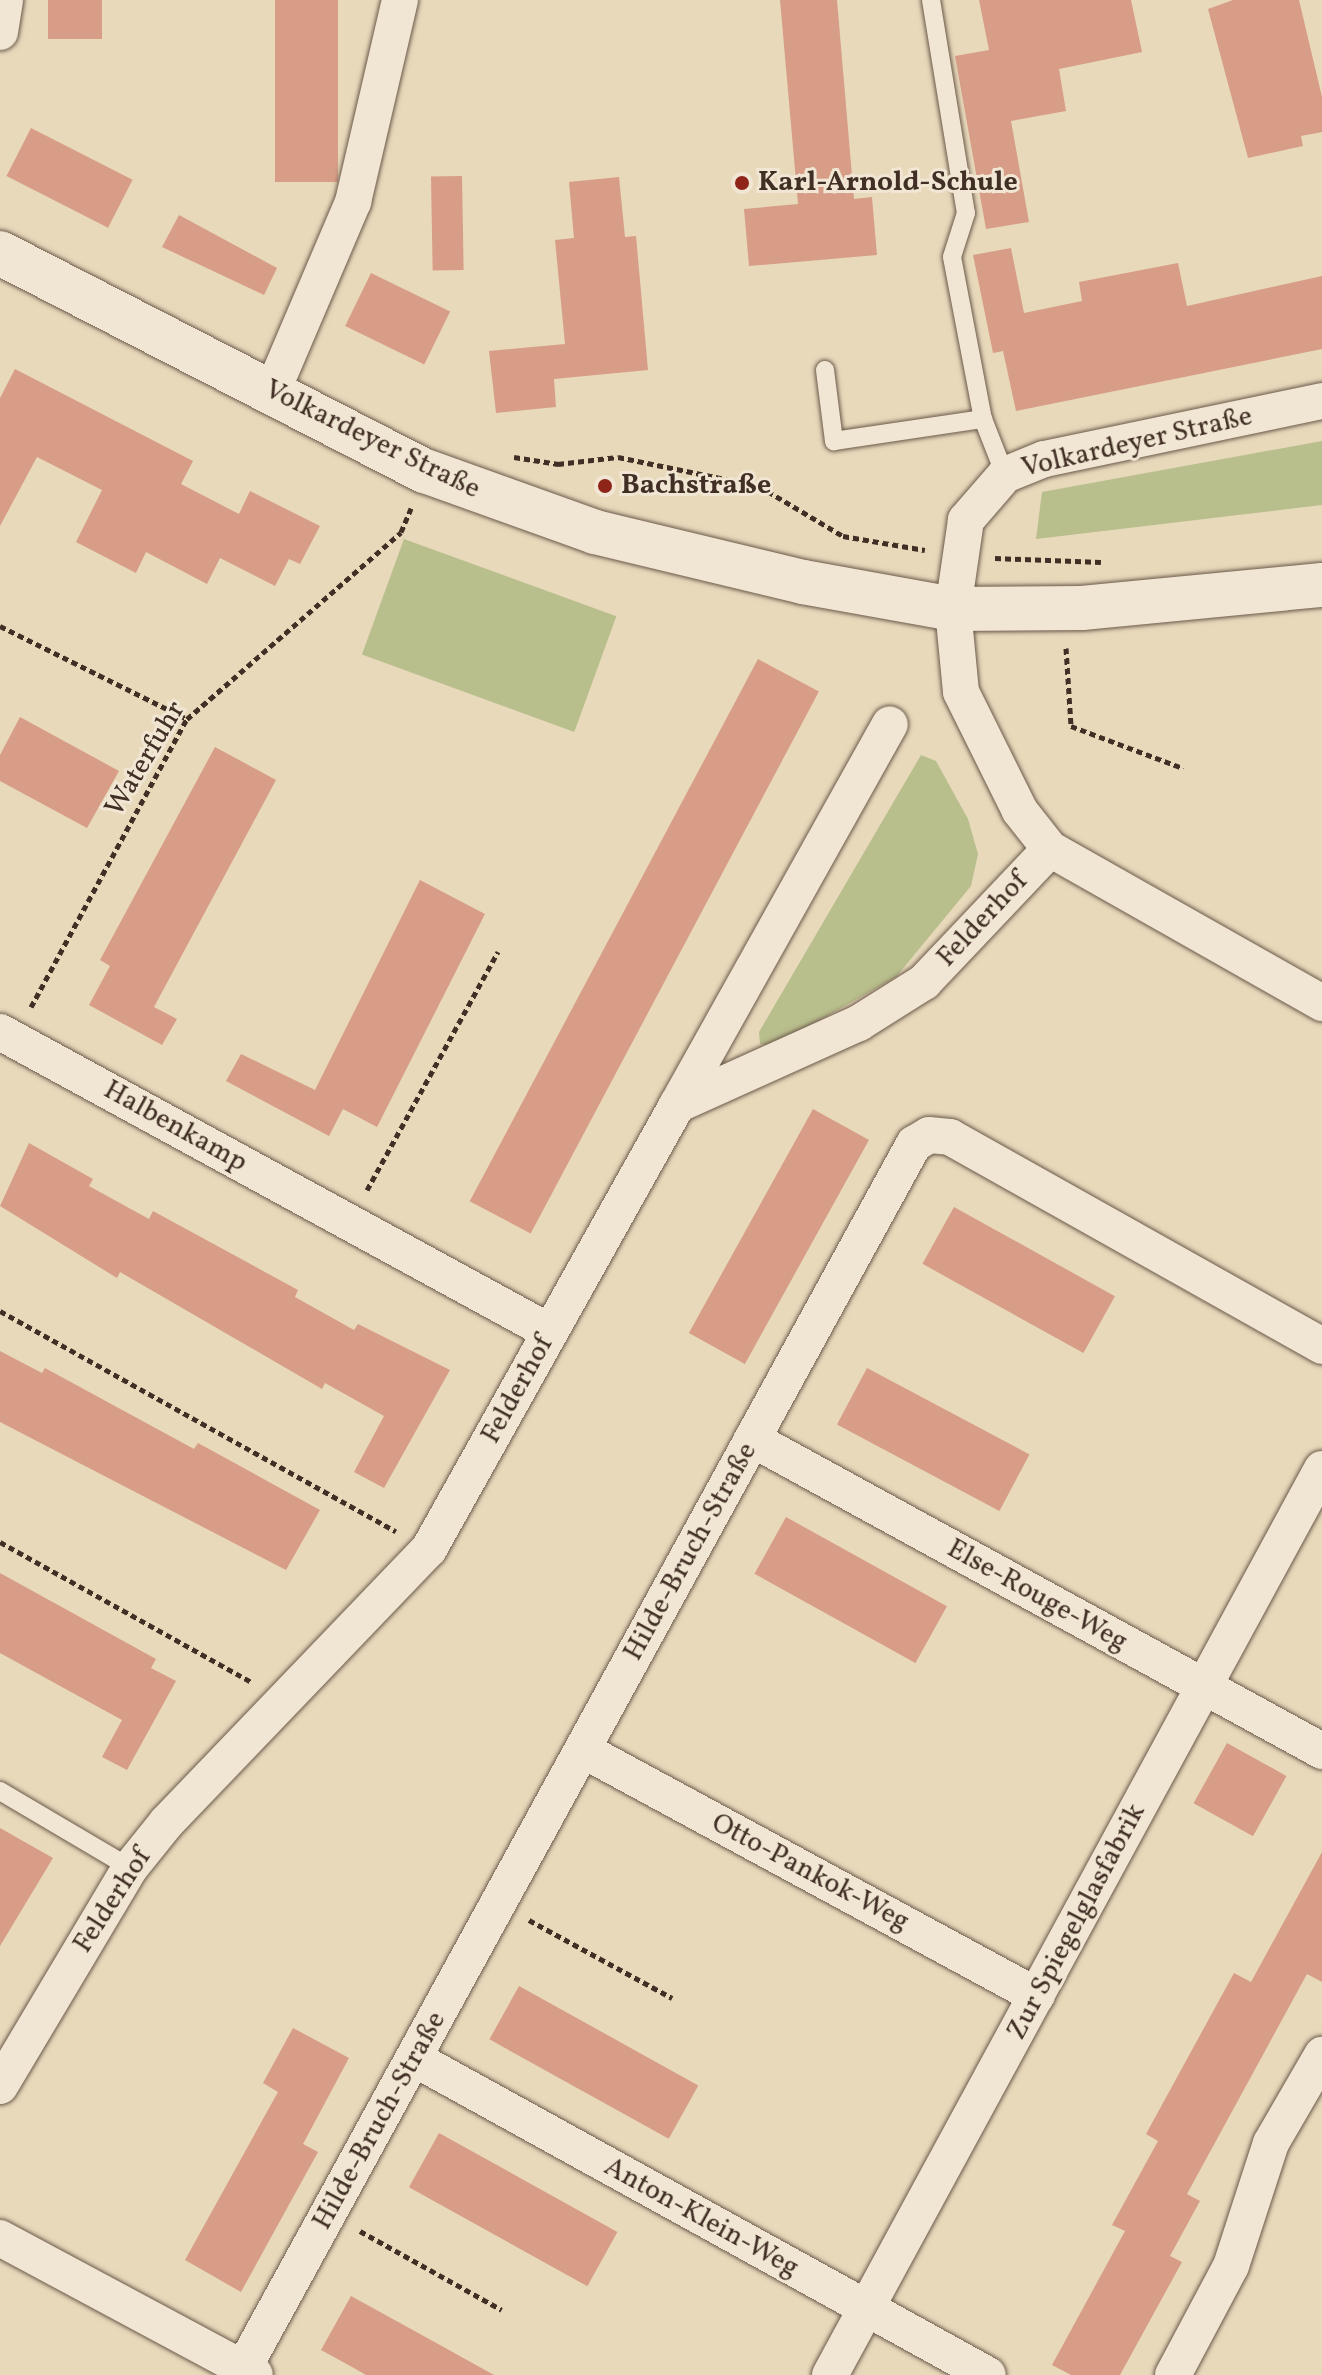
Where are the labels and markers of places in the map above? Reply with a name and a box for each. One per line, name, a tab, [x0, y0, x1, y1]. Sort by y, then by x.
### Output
place label: Karl-Arnold-Schule	[758, 166, 1018, 200]
marker: Karl-Arnold-Schule	[733, 174, 751, 192]
place label: Bachstraße	[621, 469, 771, 503]
marker: Bachstraße	[596, 477, 614, 495]

